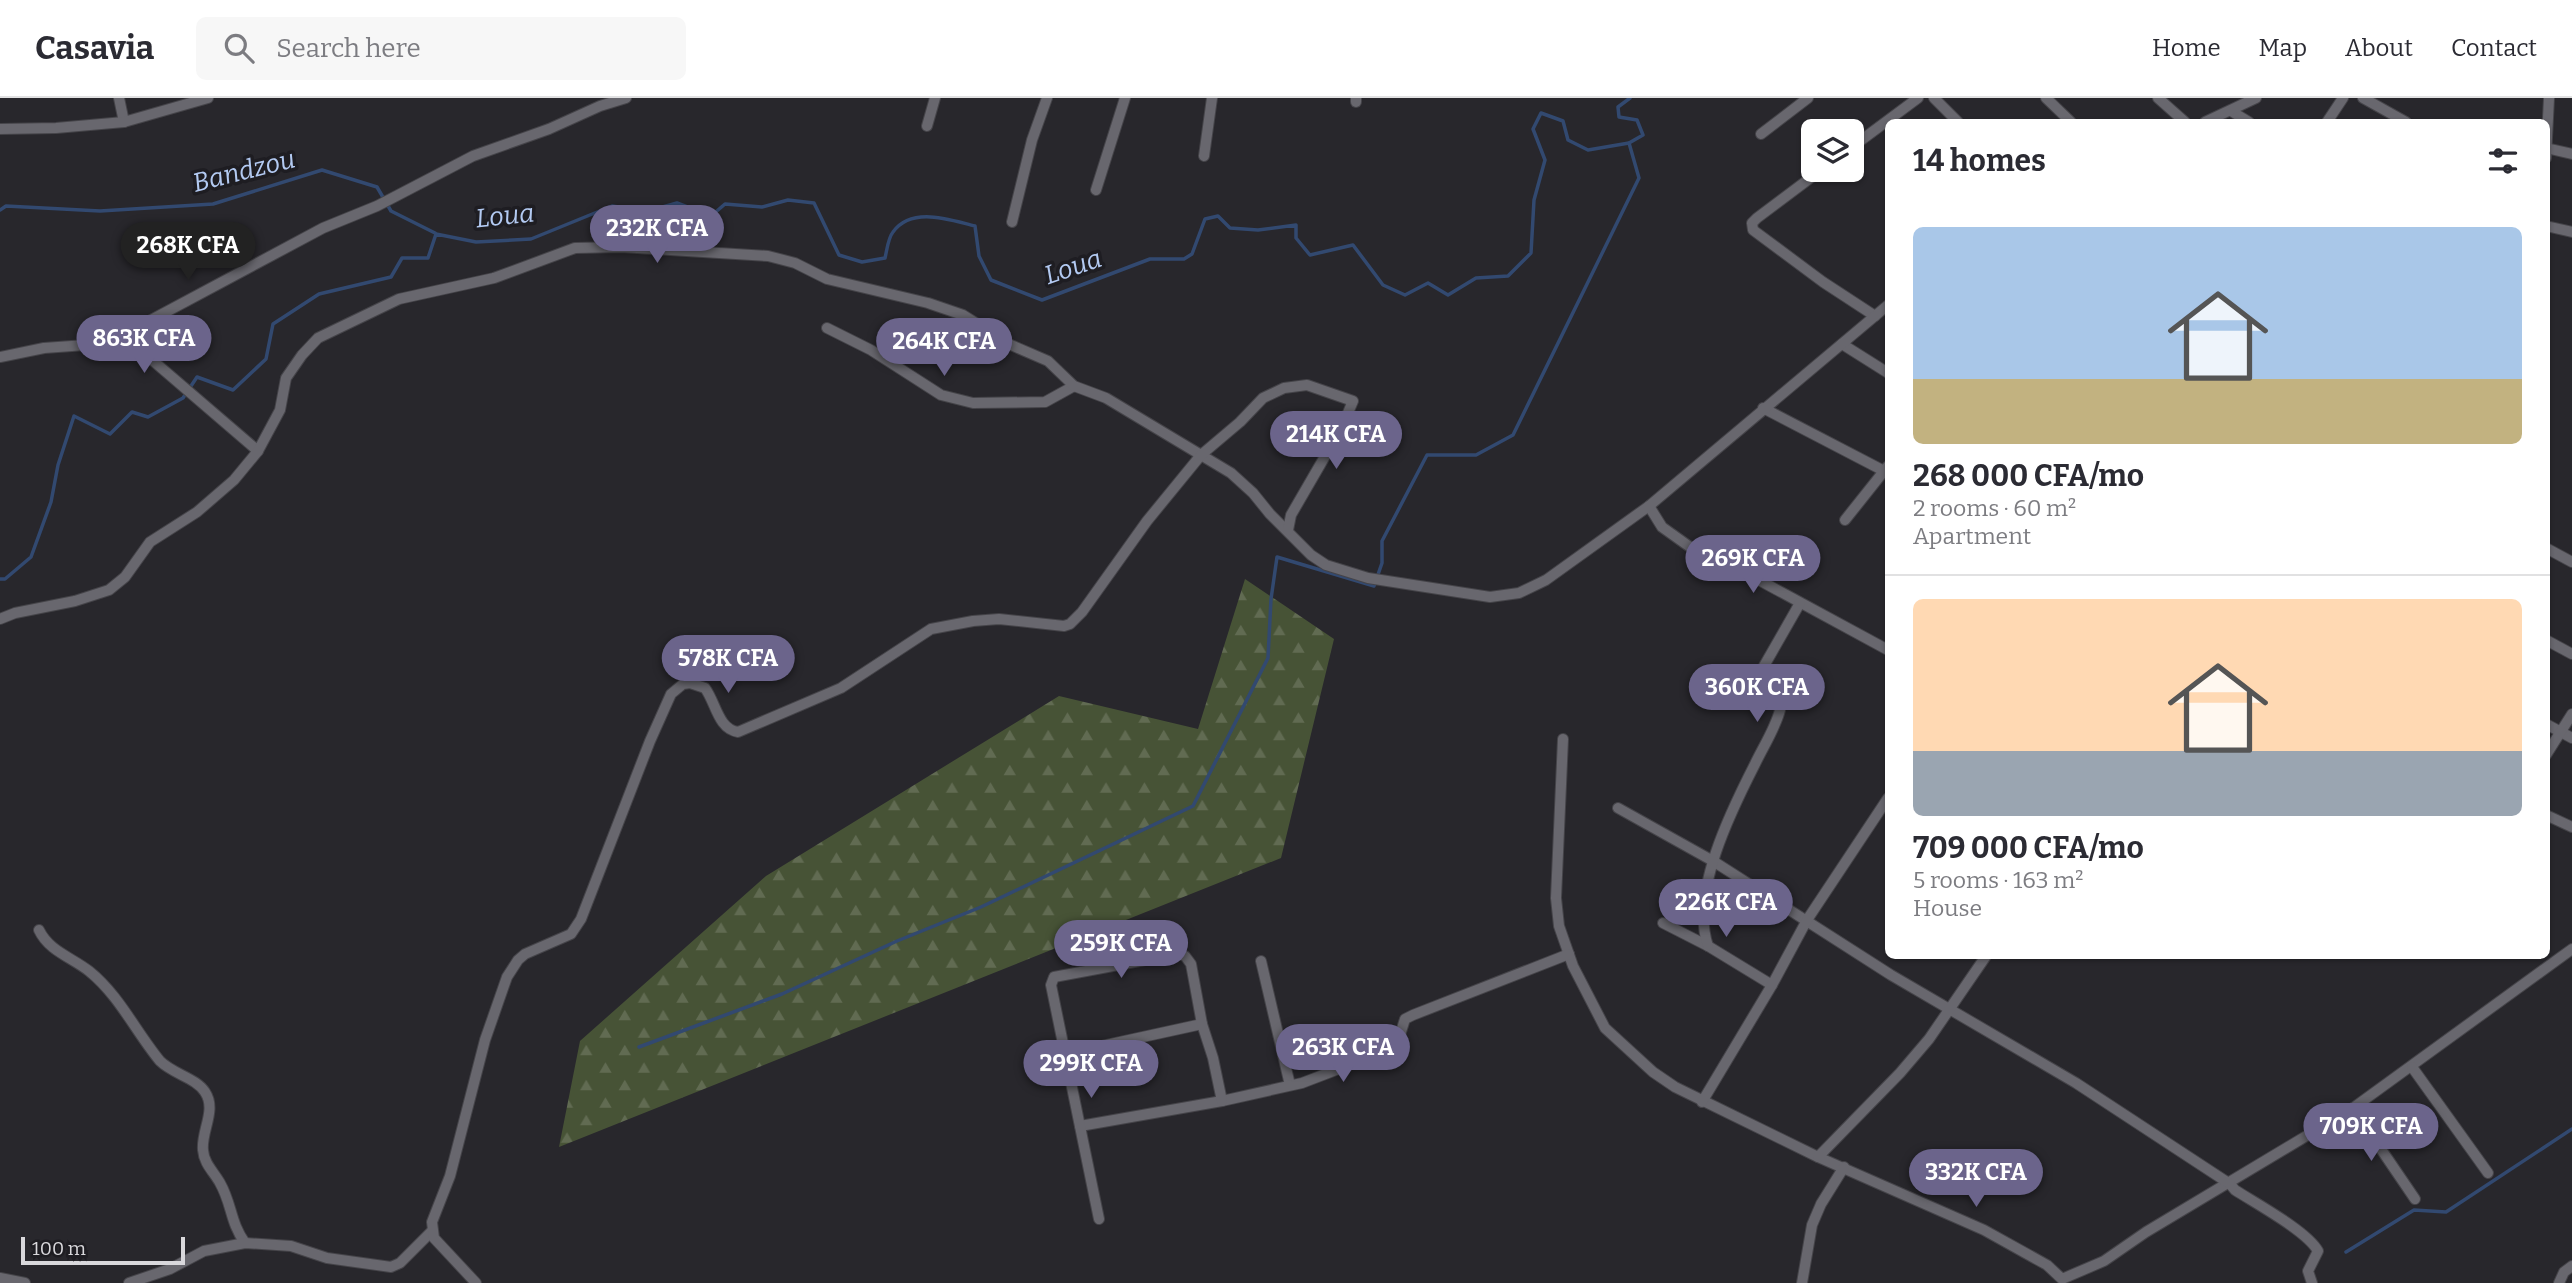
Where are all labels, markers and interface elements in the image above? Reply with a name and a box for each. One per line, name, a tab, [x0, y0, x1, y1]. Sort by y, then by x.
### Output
search box	[196, 17, 686, 80]
text: Casavia	[35, 28, 154, 68]
icon: search	[220, 29, 258, 67]
text: Search here	[276, 33, 421, 64]
text: Home	[2152, 34, 2221, 62]
text: Map	[2259, 34, 2307, 62]
text: About	[2345, 34, 2413, 62]
text: Contact	[2451, 34, 2537, 62]
map controls	[1801, 119, 1864, 182]
button: layers	[1801, 119, 1864, 182]
icon: filters	[2484, 142, 2522, 180]
water label: Bandzou	[189, 143, 299, 199]
text: 14 homes	[1913, 143, 2046, 179]
water label: Loua	[474, 198, 536, 234]
pin: 232K CFA	[585, 206, 729, 265]
text: 232K CFA	[606, 214, 708, 242]
pin: 268K CFA	[116, 222, 260, 282]
text: 268K CFA	[137, 231, 239, 259]
water label: Loua	[1040, 243, 1106, 291]
icon: home	[2155, 273, 2281, 399]
pin: 863K CFA	[72, 316, 216, 375]
pin: 264K CFA	[872, 318, 1016, 378]
text: 863K CFA	[92, 324, 196, 352]
text: 264K CFA	[892, 327, 996, 355]
pin: 214K CFA	[1264, 412, 1408, 471]
text: 214K CFA	[1286, 420, 1386, 448]
text: 268 000 CFA/mo	[1913, 458, 2144, 494]
text: 2 rooms · 60 m²	[1913, 494, 2076, 522]
text: Apartment	[1913, 522, 2031, 550]
pin: 269K CFA	[1681, 536, 1825, 595]
text: 269K CFA	[1701, 544, 1805, 572]
pin: 578K CFA	[656, 636, 800, 695]
text: 578K CFA	[678, 644, 778, 672]
icon: home	[2155, 645, 2281, 771]
pin: 360K CFA	[1685, 664, 1829, 724]
text: 360K CFA	[1705, 673, 1809, 701]
text: 709 000 CFA/mo	[1913, 830, 2144, 866]
text: 5 rooms · 163 m²	[1913, 866, 2083, 894]
pin: 226K CFA	[1654, 880, 1798, 939]
text: 226K CFA	[1675, 888, 1777, 916]
text: House	[1913, 894, 1982, 922]
pin: 259K CFA	[1049, 920, 1193, 980]
text: 259K CFA	[1070, 929, 1172, 957]
pin: 263K CFA	[1271, 1024, 1415, 1084]
text: 263K CFA	[1292, 1033, 1394, 1061]
pin: 299K CFA	[1019, 1040, 1163, 1100]
text: 299K CFA	[1039, 1049, 1143, 1077]
pin: 709K CFA	[2299, 1104, 2443, 1163]
text: 709K CFA	[2319, 1112, 2423, 1140]
pin: 332K CFA	[1904, 1150, 2048, 1209]
text: 332K CFA	[1925, 1158, 2027, 1186]
scale bar	[21, 1234, 186, 1266]
text: 100 m	[32, 1237, 86, 1260]

